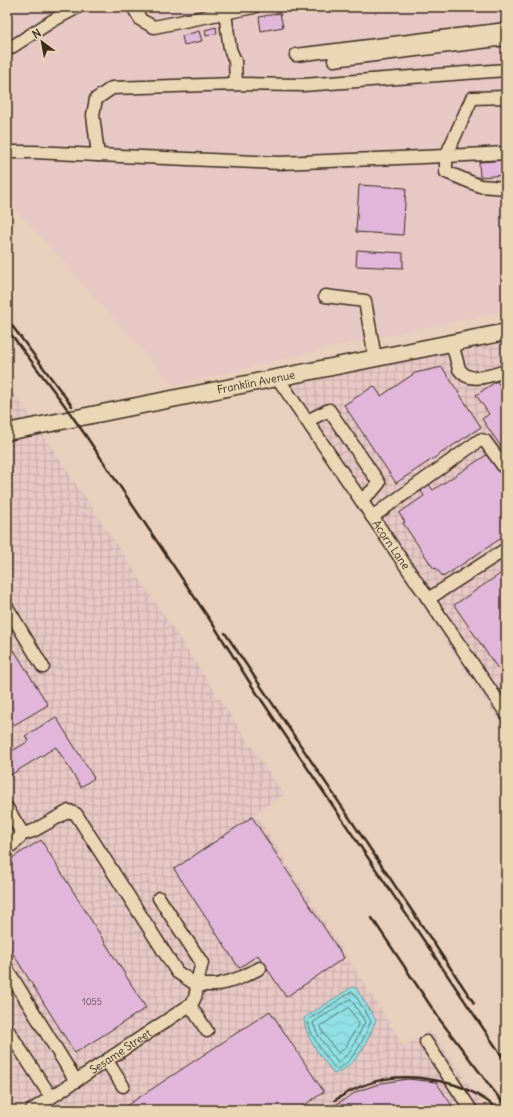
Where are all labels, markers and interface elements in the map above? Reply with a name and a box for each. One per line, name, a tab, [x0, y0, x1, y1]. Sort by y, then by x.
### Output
north arrow	[22, 22, 62, 62]
text: N	[30, 26, 44, 41]
street label: Franklin Avenue	[216, 367, 296, 397]
street label: Acorn Lane	[370, 517, 413, 572]
house number: 1055	[82, 996, 102, 1007]
street label: Sesame Street	[87, 1026, 154, 1077]

